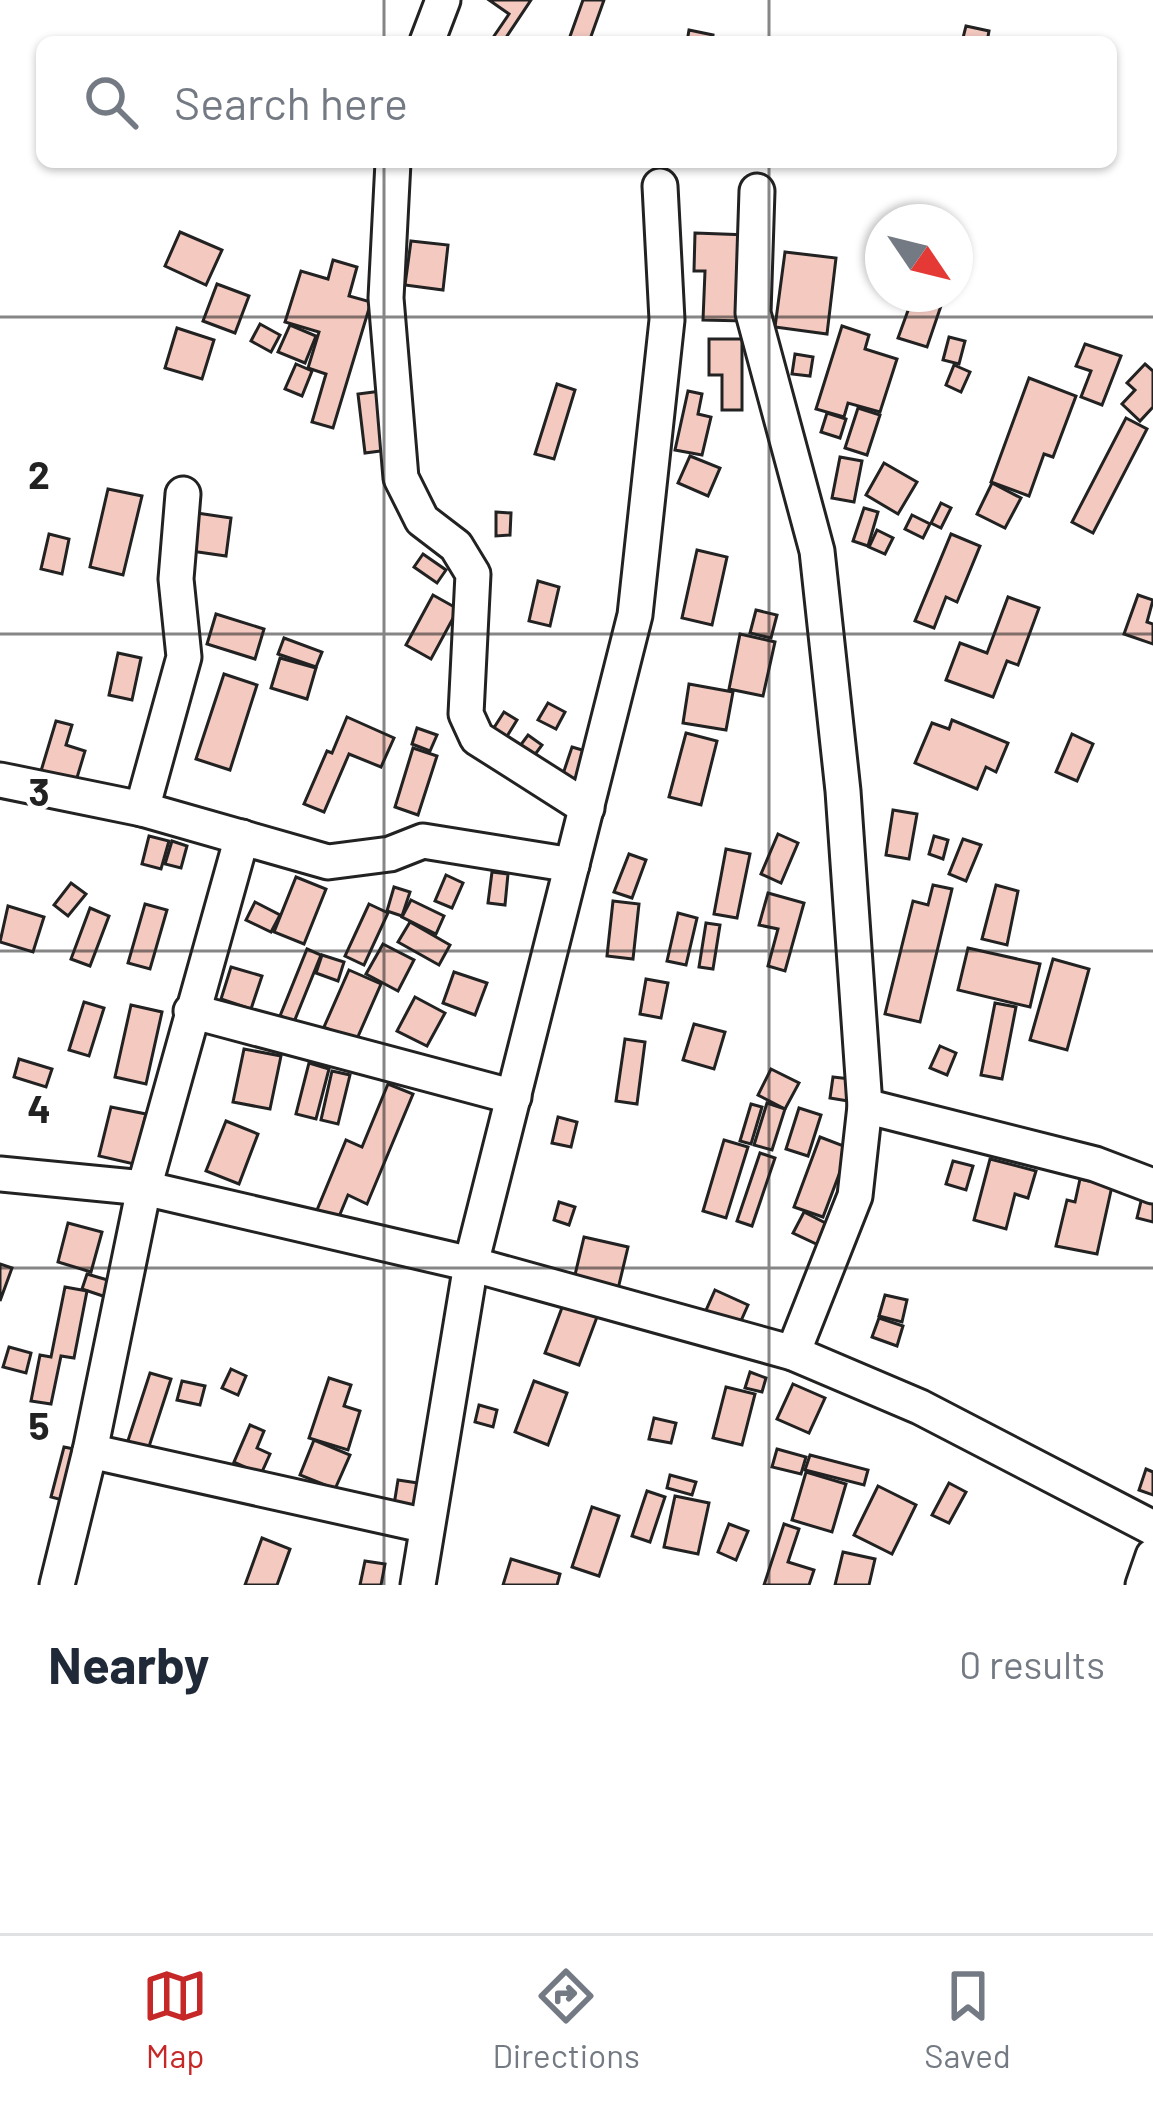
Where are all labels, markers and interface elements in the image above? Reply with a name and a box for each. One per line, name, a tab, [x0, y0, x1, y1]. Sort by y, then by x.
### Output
search box	[36, 36, 1117, 168]
icon: search	[78, 69, 144, 135]
text: Search here	[174, 75, 408, 129]
north arrow	[865, 204, 973, 312]
text: 2	[28, 450, 50, 497]
text: 3	[28, 767, 50, 814]
text: 4	[27, 1084, 51, 1131]
text: 5	[28, 1401, 50, 1448]
text: Nearby	[48, 1633, 209, 1694]
text: 0 results	[959, 1640, 1105, 1687]
tab: Map	[142, 1963, 208, 2075]
tab: Directions	[492, 1963, 640, 2075]
tab: Saved	[924, 1963, 1011, 2075]

